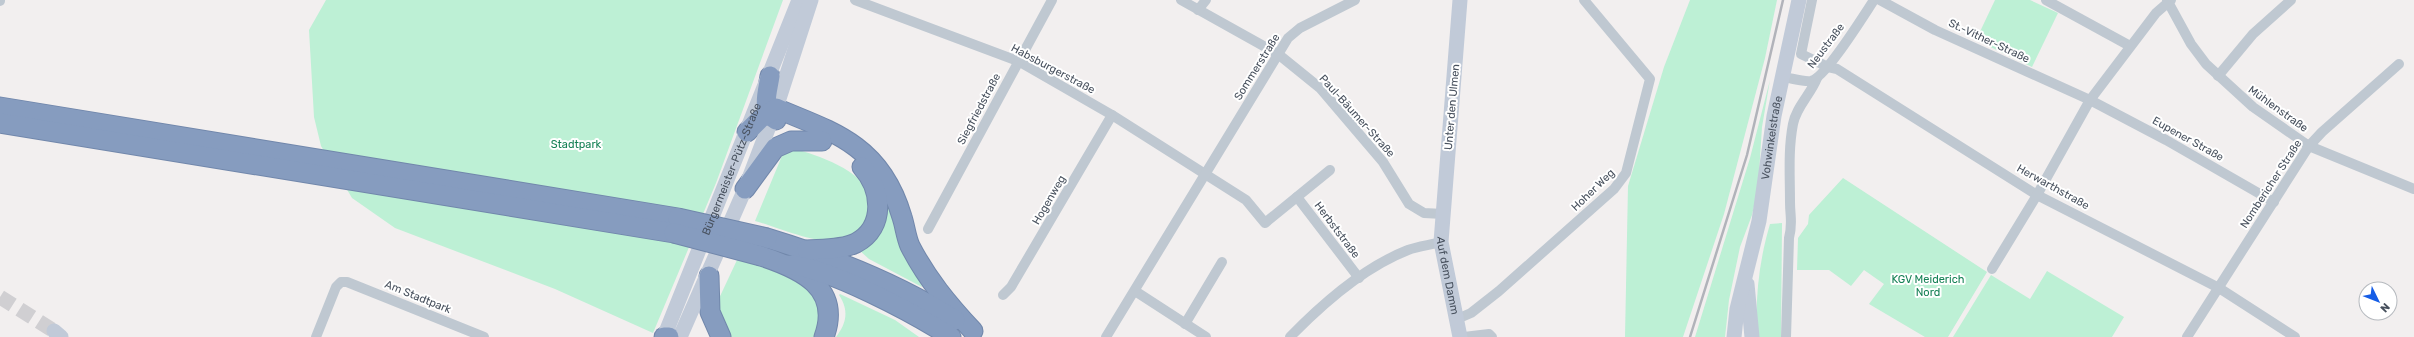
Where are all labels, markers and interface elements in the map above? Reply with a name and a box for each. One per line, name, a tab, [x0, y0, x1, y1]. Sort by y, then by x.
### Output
street label: St.-Vither-Straße	[1946, 17, 2032, 65]
street label: Neustraße	[1805, 21, 1847, 71]
street label: Sommerstraße	[1231, 31, 1283, 103]
street label: Habsburgerstraße	[1009, 41, 1097, 97]
street label: Unter den Ulmen	[1442, 63, 1462, 151]
street label: Siegfriedstraße	[955, 71, 1003, 147]
street label: Paul-Bäumer-Straße	[1317, 72, 1397, 160]
street label: Mühlenstraße	[2246, 83, 2310, 135]
street label: Vohwinkelstraße	[1758, 95, 1785, 181]
street label: Bürgermeister-Pütz-Straße	[699, 101, 764, 237]
street label: Eupener Straße	[2150, 114, 2226, 164]
street label: Nombericher Straße	[2238, 137, 2304, 231]
park label: Stadtpark	[551, 138, 602, 151]
street label: Herwarthstraße	[2015, 162, 2091, 212]
street label: Hoher Weg	[1569, 166, 1617, 214]
street label: Hogenweg	[1030, 173, 1068, 227]
street label: Herbststraße	[1312, 199, 1362, 261]
street label: Auf dem Damm	[1434, 236, 1462, 316]
park label: KGV Meiderich Nord	[1892, 273, 1964, 299]
street label: Am Stadtpark	[383, 278, 453, 316]
north arrow	[2358, 281, 2398, 321]
text: N	[2377, 300, 2392, 315]

